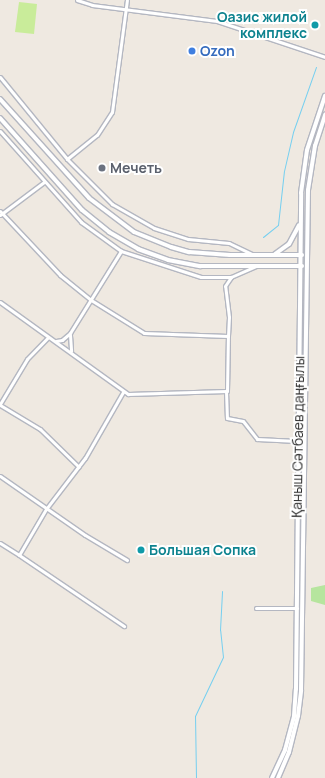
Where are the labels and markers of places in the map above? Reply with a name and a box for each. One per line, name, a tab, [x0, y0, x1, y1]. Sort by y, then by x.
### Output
place label: Оазис жилой комплекс	[217, 9, 307, 42]
marker: Оазис жилой комплекс	[310, 20, 320, 30]
place label: Ozon	[200, 43, 235, 59]
marker: Ozon	[187, 46, 197, 56]
place label: Мечеть	[110, 160, 162, 176]
marker: Мечеть	[97, 163, 107, 173]
place label: Большая Сопка	[149, 542, 256, 558]
marker: Большая Сопка	[136, 545, 146, 555]

